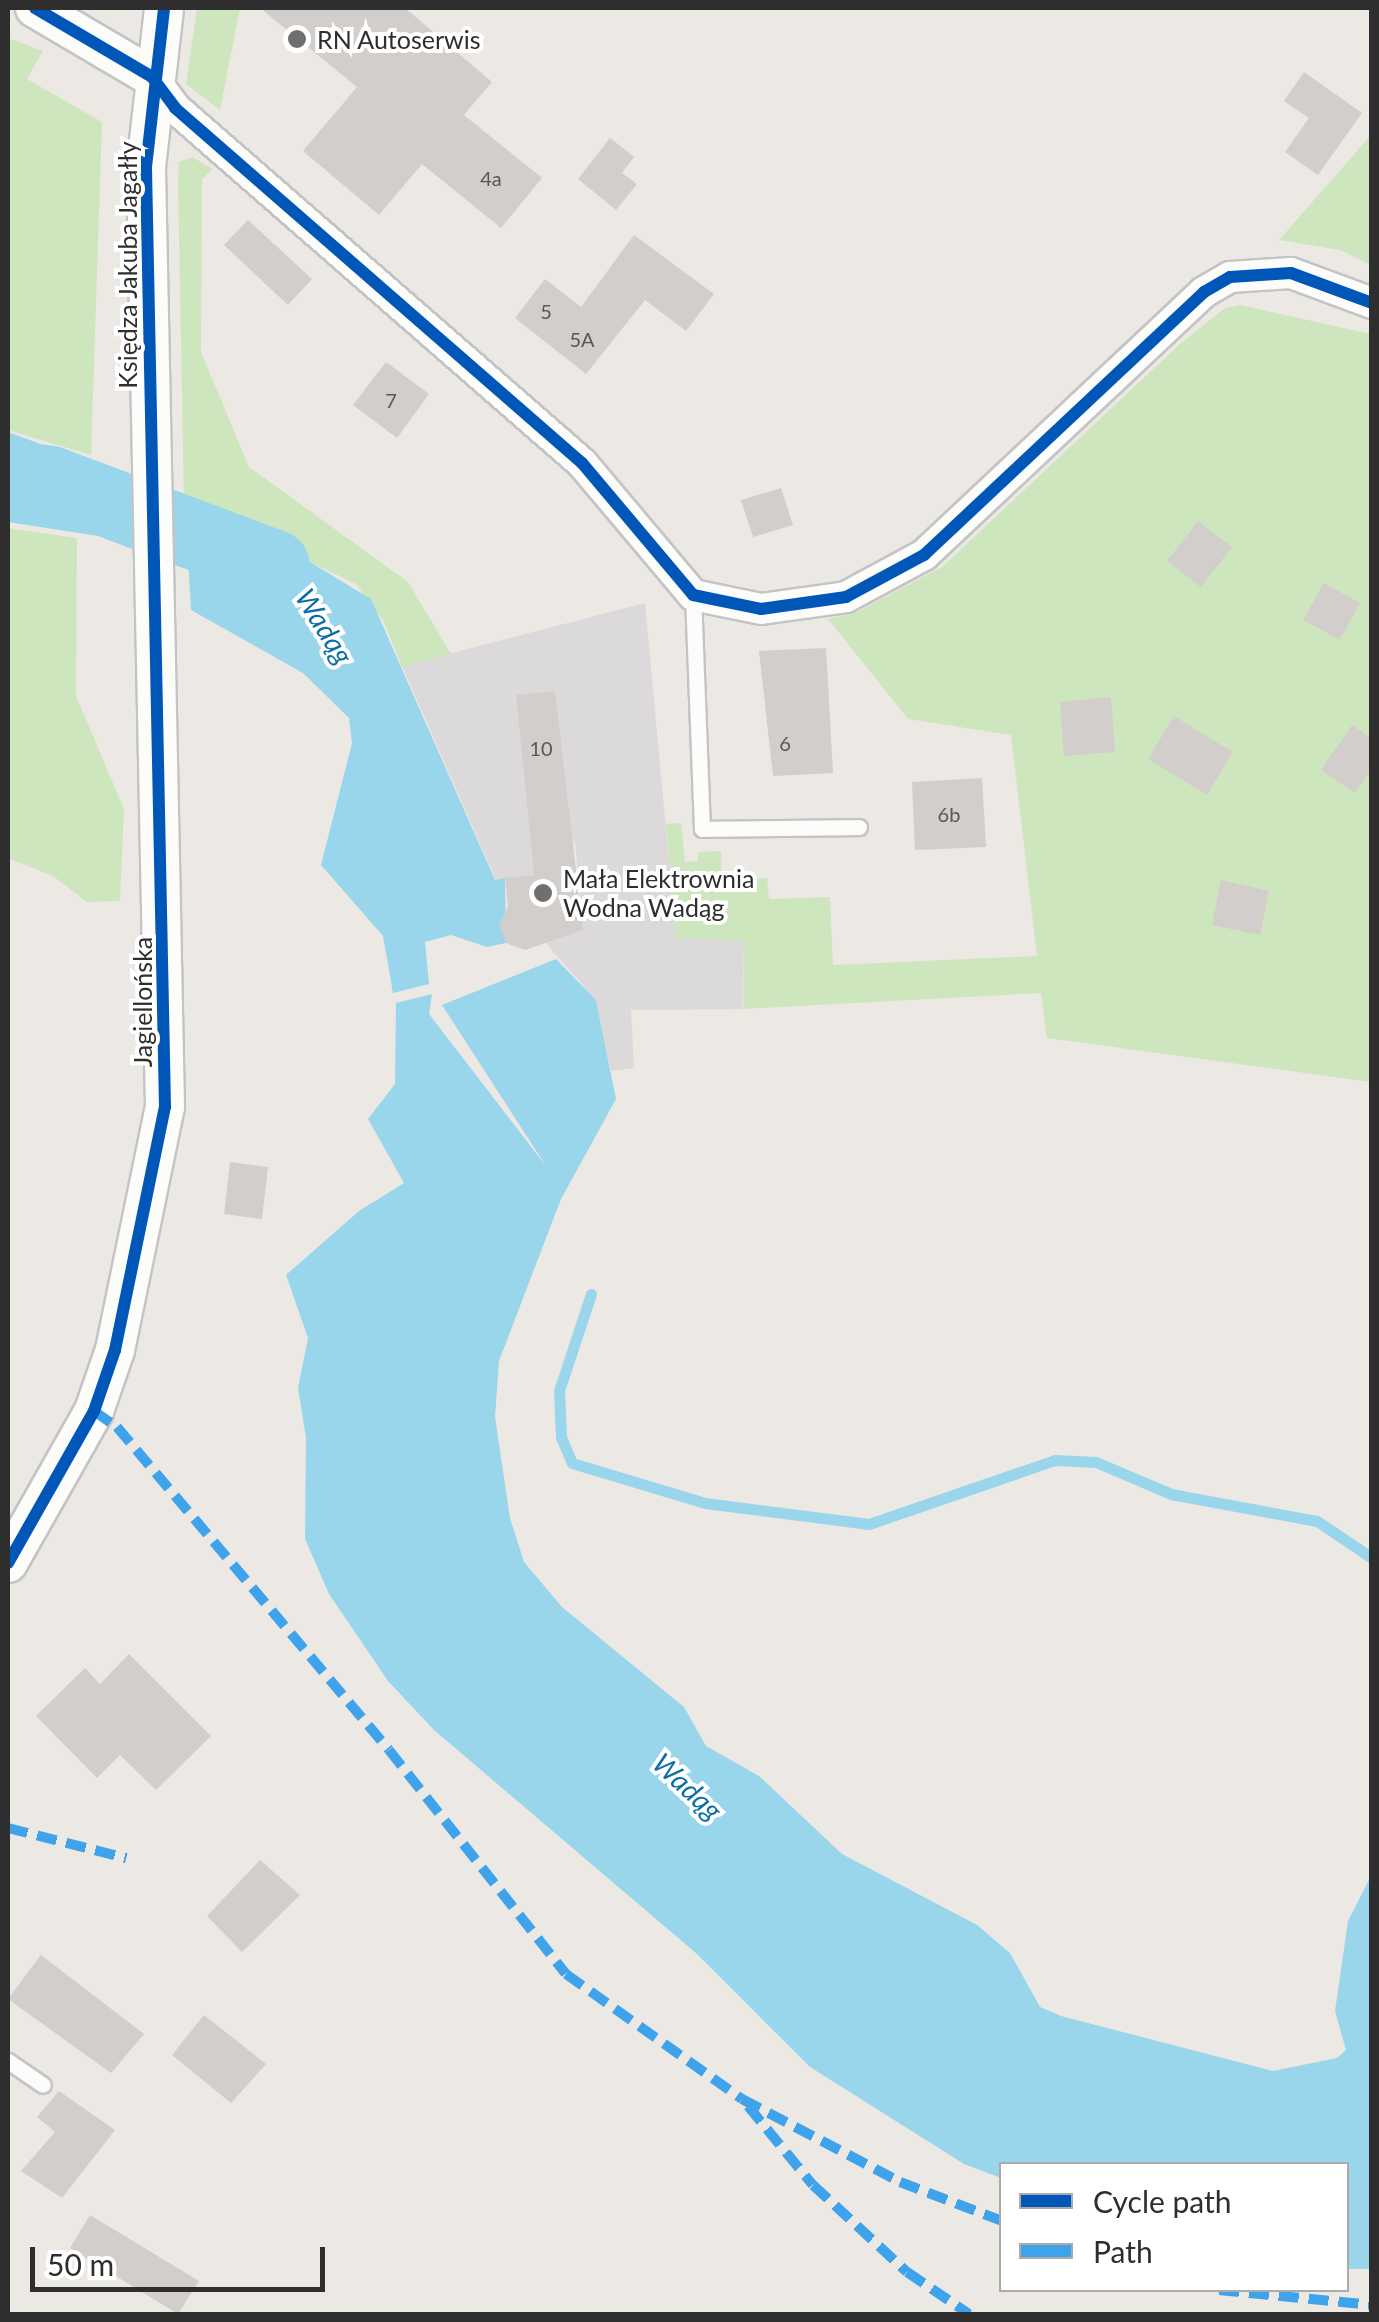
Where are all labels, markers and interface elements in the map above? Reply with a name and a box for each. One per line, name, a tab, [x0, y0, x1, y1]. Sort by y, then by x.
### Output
place label: RN Autoserwis	[317, 24, 481, 54]
marker: RN Autoserwis	[286, 28, 308, 50]
street label: Księdza Jakuba Jagałły	[112, 141, 142, 389]
house number: 4a	[480, 166, 502, 190]
house number: 5	[540, 299, 552, 323]
house number: 5A	[569, 327, 595, 351]
house number: 7	[385, 388, 397, 412]
water label: Wadąg	[289, 582, 361, 670]
house number: 6	[779, 731, 791, 755]
house number: 10	[529, 736, 553, 760]
house number: 6b	[938, 802, 960, 826]
place label: Mała Elektrownia Wodna Wadąg	[563, 864, 754, 923]
marker: Mała Elektrownia Wodna Wadąg	[532, 882, 554, 904]
street label: Jagiellońska	[127, 937, 157, 1067]
water label: Wadąg	[646, 1746, 730, 1826]
legend	[999, 2162, 1349, 2292]
text: Cycle path	[1093, 2183, 1232, 2219]
scale bar	[35, 2227, 330, 2289]
text: Path	[1093, 2233, 1153, 2269]
text: 50 m	[47, 2246, 114, 2282]

